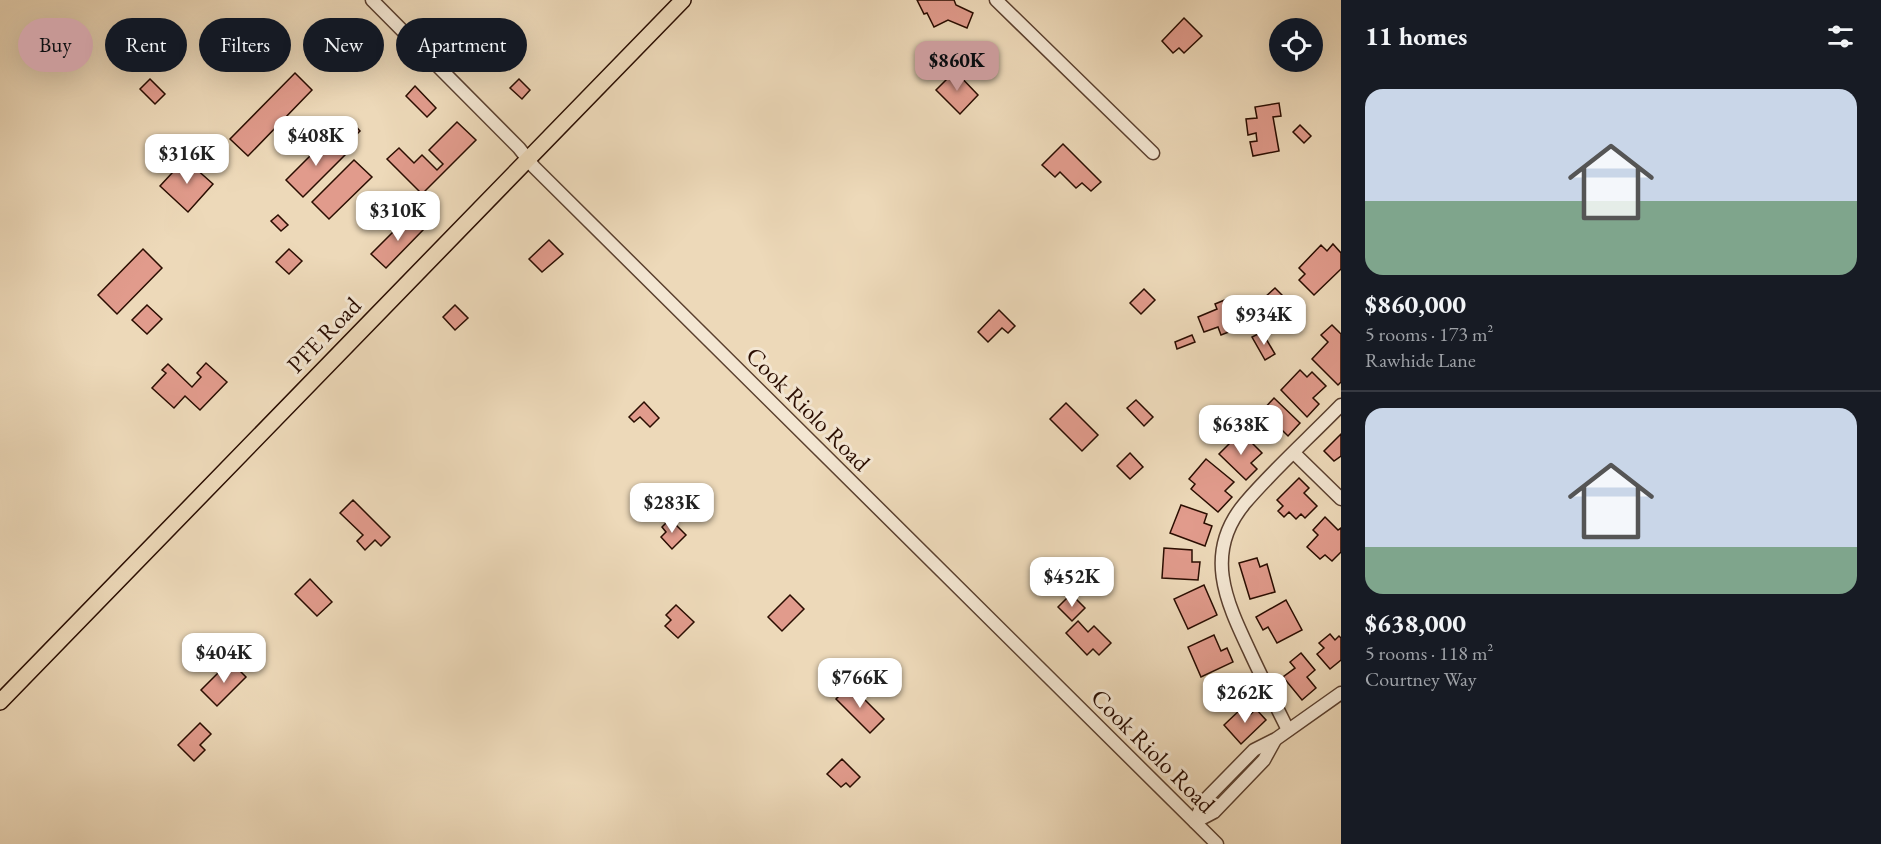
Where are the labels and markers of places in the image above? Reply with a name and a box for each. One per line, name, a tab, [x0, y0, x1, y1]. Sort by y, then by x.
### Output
pin: $860K	[915, 41, 999, 92]
pin: $408K	[274, 116, 358, 167]
pin: $316K	[145, 134, 229, 185]
pin: $310K	[356, 191, 440, 242]
pin: $934K	[1222, 295, 1306, 346]
pin: $638K	[1199, 405, 1283, 456]
pin: $283K	[630, 483, 714, 534]
pin: $452K	[1030, 557, 1114, 608]
pin: $404K	[182, 633, 266, 684]
pin: $766K	[818, 658, 902, 709]
pin: $262K	[1203, 673, 1287, 724]

